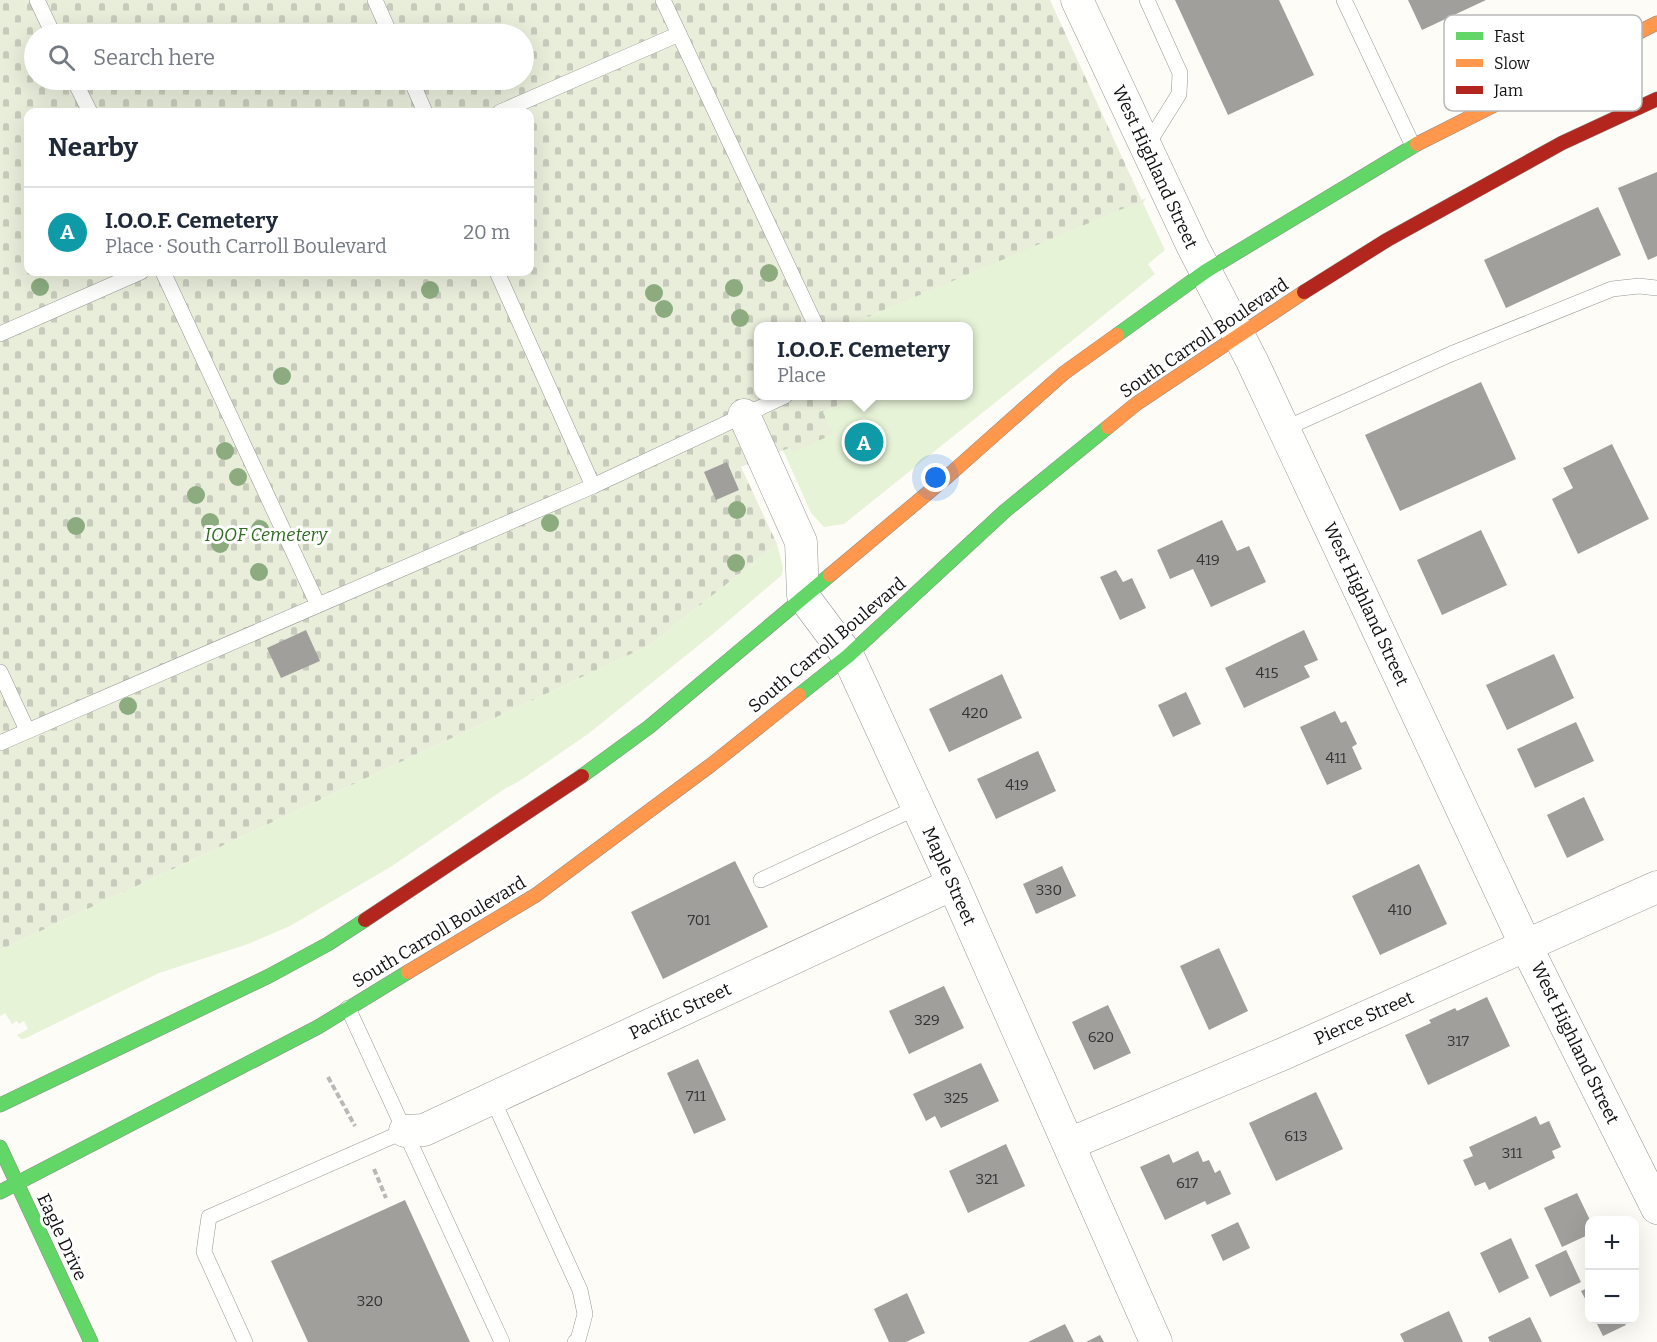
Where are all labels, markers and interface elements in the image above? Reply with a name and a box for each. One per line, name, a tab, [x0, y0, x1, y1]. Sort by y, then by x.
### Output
legend	[1444, 15, 1642, 111]
search box	[24, 24, 534, 90]
text: Fast	[1494, 27, 1525, 46]
icon: search	[45, 41, 78, 74]
text: Search here	[93, 44, 215, 71]
text: Slow	[1494, 54, 1530, 73]
text: Jam	[1493, 81, 1523, 100]
street label: West Highland Street	[1107, 82, 1203, 253]
text: Nearby	[48, 132, 138, 163]
text: I.O.O.F. Cemetery	[105, 207, 278, 234]
text: A	[60, 220, 75, 244]
text: 20 m	[463, 220, 510, 244]
text: Place · South Carroll Boulevard	[105, 234, 387, 258]
street label: South Carroll Boulevard	[1116, 273, 1293, 403]
popup	[754, 322, 973, 400]
text: I.O.O.F. Cemetery	[777, 336, 950, 363]
text: Place	[777, 363, 826, 387]
pin: A	[844, 420, 884, 464]
your location	[921, 463, 950, 492]
street label: West Highland Street	[1318, 519, 1414, 690]
park label: IOOF Cemetery	[205, 524, 328, 546]
house number: 419	[1196, 551, 1220, 569]
street label: South Carroll Boulevard	[744, 573, 910, 717]
house number: 415	[1256, 664, 1278, 682]
house number: 420	[962, 704, 988, 722]
house number: 411	[1326, 749, 1346, 767]
house number: 419	[1005, 776, 1029, 794]
street label: Maple Street	[917, 823, 981, 929]
street label: South Carroll Boulevard	[348, 871, 530, 993]
house number: 330	[1036, 881, 1062, 899]
house number: 410	[1388, 901, 1412, 919]
house number: 701	[688, 911, 710, 929]
street label: West Highland Street	[1526, 958, 1624, 1128]
street label: Pacific Street	[626, 978, 735, 1044]
street label: Pierce Street	[1311, 986, 1418, 1050]
house number: 329	[914, 1011, 940, 1029]
house number: 620	[1088, 1028, 1114, 1046]
house number: 317	[1447, 1032, 1469, 1050]
house number: 711	[686, 1087, 706, 1105]
house number: 325	[944, 1089, 968, 1107]
house number: 613	[1284, 1127, 1308, 1145]
house number: 311	[1502, 1144, 1522, 1162]
house number: 321	[976, 1170, 998, 1188]
house number: 617	[1176, 1174, 1199, 1192]
street label: Eagle Drive	[32, 1190, 92, 1284]
map controls	[1585, 1216, 1639, 1324]
button: +	[1585, 1216, 1639, 1270]
button: −	[1585, 1270, 1639, 1324]
house number: 320	[357, 1292, 383, 1310]

